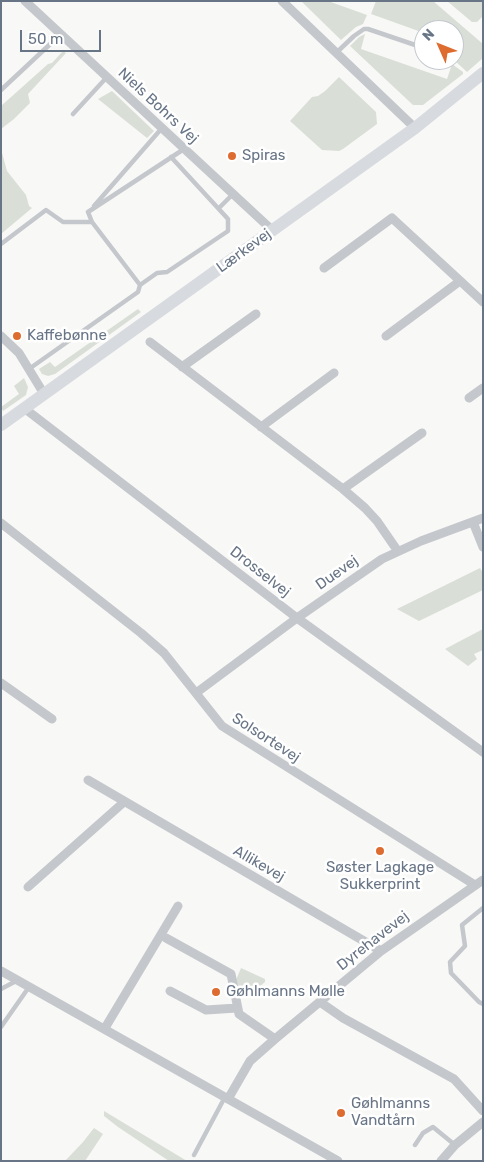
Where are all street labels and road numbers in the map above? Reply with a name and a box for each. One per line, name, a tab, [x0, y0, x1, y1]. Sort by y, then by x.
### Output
street label: Niels Bohrs Vej	[114, 64, 202, 148]
street label: Lærkevej	[213, 225, 275, 277]
street label: Drosselvej	[226, 543, 294, 601]
street label: Duevej	[312, 552, 362, 594]
street label: Solsortevej	[228, 709, 304, 767]
street label: Allikevej	[230, 842, 288, 886]
street label: Dyrehavevej	[333, 907, 413, 975]

